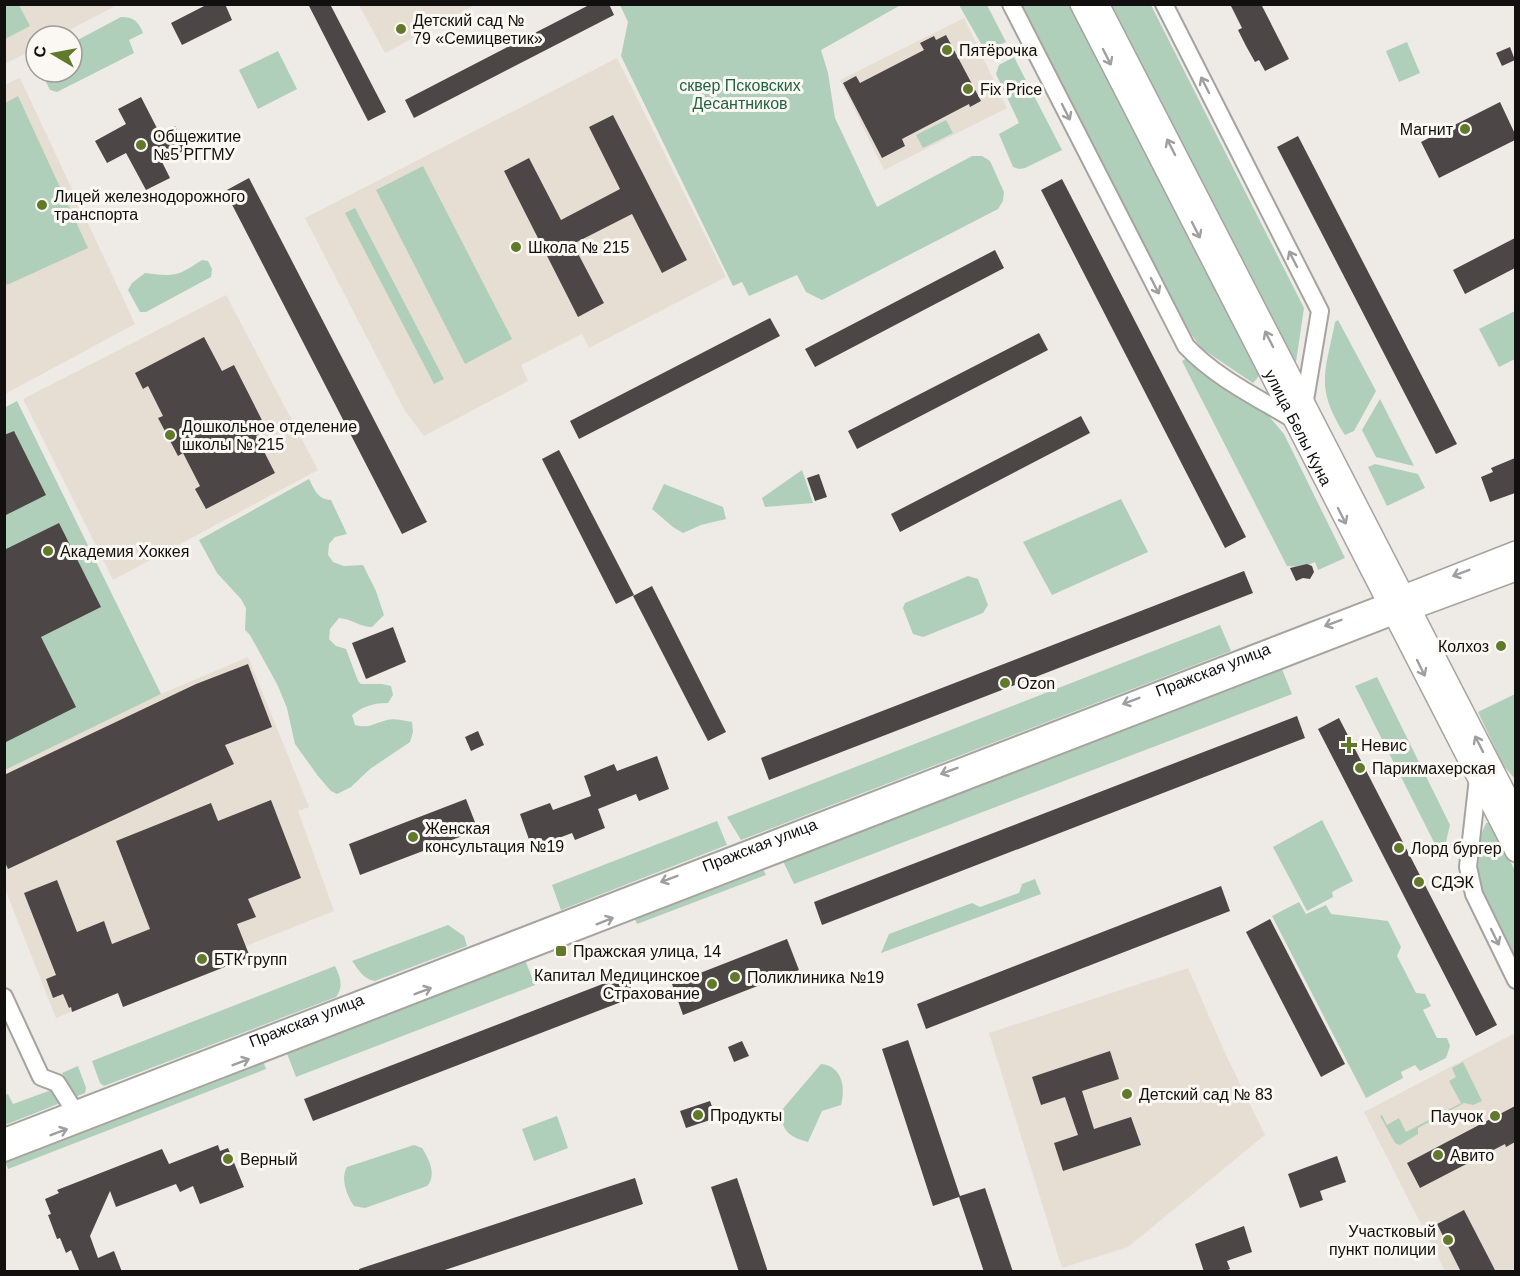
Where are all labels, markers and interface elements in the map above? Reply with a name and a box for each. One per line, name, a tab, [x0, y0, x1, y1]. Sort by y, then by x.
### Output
place label: Детский сад № 79 «Семицветик»	[413, 12, 543, 47]
marker: Детский сад № 79 «Семицветик»	[394, 22, 408, 36]
north arrow	[24, 24, 84, 84]
place label: Пятёрочка	[959, 42, 1038, 59]
marker: Пятёрочка	[940, 43, 954, 57]
text: С	[30, 44, 49, 59]
one-way arrow	[1102, 47, 1113, 65]
one-way arrow	[1199, 76, 1211, 94]
park label: сквер Псковских Десантников	[679, 77, 801, 112]
place label: Fix Price	[980, 81, 1042, 98]
marker: Fix Price	[961, 82, 975, 96]
one-way arrow	[1061, 103, 1072, 121]
place label: Магнит	[1400, 121, 1454, 138]
marker: Магнит	[1458, 122, 1472, 136]
place label: Общежитие №5 РГГМУ	[153, 128, 241, 163]
marker: Общежитие №5 РГГМУ	[134, 138, 148, 152]
one-way arrow	[1165, 138, 1176, 156]
place label: Лицей железнодорожного транспорта	[54, 188, 245, 223]
marker: Лицей железнодорожного транспорта	[35, 198, 49, 212]
one-way arrow	[1190, 221, 1202, 238]
place label: Школа № 215	[528, 239, 629, 256]
marker: Школа № 215	[509, 240, 523, 254]
one-way arrow	[1287, 251, 1299, 269]
one-way arrow	[1150, 277, 1162, 295]
one-way arrow	[1263, 330, 1275, 348]
street label: улица Белы Куна	[1262, 367, 1335, 488]
place label: Дошкольное отделение школы № 215	[182, 418, 357, 453]
marker: Дошкольное отделение школы № 215	[163, 428, 177, 442]
one-way arrow	[1337, 506, 1349, 524]
place label: Академия Хоккея	[60, 543, 189, 560]
marker: Академия Хоккея	[41, 544, 55, 558]
one-way arrow	[1452, 569, 1471, 580]
one-way arrow	[1324, 618, 1342, 629]
place label: Колхоз	[1438, 638, 1489, 655]
marker: Колхоз	[1494, 639, 1508, 653]
street label: Пражская улица	[1153, 640, 1272, 699]
one-way arrow	[1415, 658, 1427, 676]
place label: Ozon	[1017, 675, 1055, 692]
marker: Ozon	[998, 676, 1012, 690]
one-way arrow	[1122, 696, 1141, 707]
one-way arrow	[1473, 735, 1484, 753]
place label: Невис	[1361, 737, 1407, 754]
marker: Невис	[1342, 738, 1356, 752]
place label: Парикмахерская	[1372, 760, 1496, 777]
marker: Парикмахерская	[1353, 761, 1367, 775]
one-way arrow	[940, 767, 959, 778]
street label: Пражская улица	[700, 815, 819, 875]
place label: Женская консультация №19	[425, 820, 564, 855]
marker: Женская консультация №19	[406, 830, 420, 844]
place label: Лорд бургер	[1411, 840, 1502, 857]
marker: Лорд бургер	[1392, 841, 1406, 855]
place label: СДЭК	[1431, 874, 1475, 891]
one-way arrow	[661, 875, 679, 886]
marker: СДЭК	[1412, 875, 1426, 889]
one-way arrow	[595, 915, 613, 926]
one-way arrow	[1489, 928, 1501, 946]
place label: Пражская улица, 14	[573, 943, 721, 960]
marker: Пражская улица, 14	[554, 944, 568, 958]
place label: БТК групп	[214, 951, 287, 968]
marker: БТК групп	[195, 952, 209, 966]
place label: Капитал Медицинское Страхование	[534, 967, 700, 1002]
place label: Поликлиника №19	[747, 969, 884, 986]
marker: Поликлиника №19	[728, 970, 742, 984]
marker: Капитал Медицинское Страхование	[705, 977, 719, 991]
one-way arrow	[413, 985, 431, 996]
street label: Пражская улица	[246, 990, 366, 1050]
one-way arrow	[231, 1056, 250, 1067]
place label: Детский сад № 83	[1139, 1086, 1273, 1103]
marker: Детский сад № 83	[1120, 1087, 1134, 1101]
place label: Продукты	[710, 1107, 782, 1124]
marker: Продукты	[691, 1108, 705, 1122]
place label: Паучок	[1431, 1108, 1484, 1125]
marker: Паучок	[1488, 1109, 1502, 1123]
one-way arrow	[49, 1126, 68, 1137]
place label: Авито	[1450, 1147, 1494, 1164]
marker: Авито	[1431, 1148, 1445, 1162]
place label: Верный	[240, 1151, 298, 1168]
marker: Верный	[221, 1152, 235, 1166]
place label: Участковый пункт полиции	[1329, 1223, 1436, 1258]
marker: Участковый пункт полиции	[1441, 1233, 1455, 1247]

